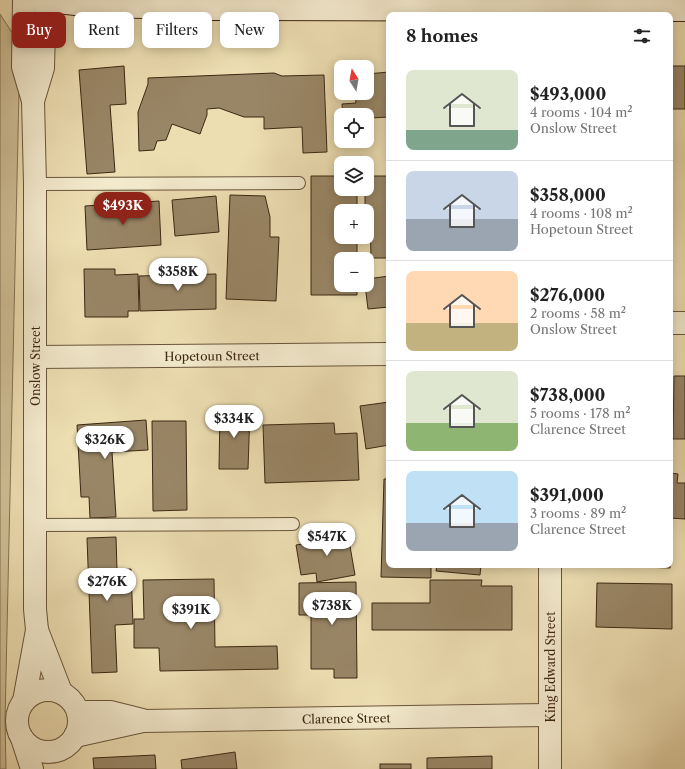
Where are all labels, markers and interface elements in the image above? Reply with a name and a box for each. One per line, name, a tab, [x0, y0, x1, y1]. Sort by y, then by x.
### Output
chip: Buy	[12, 12, 66, 48]
chip: Rent	[74, 12, 134, 48]
chip: Filters	[142, 12, 212, 48]
chip: New	[220, 12, 279, 48]
icon: filters	[631, 25, 653, 47]
text: 8 homes	[406, 26, 478, 46]
north arrow	[334, 60, 374, 100]
map controls	[334, 60, 374, 292]
text: $493,000	[530, 84, 606, 104]
icon: home	[438, 86, 486, 134]
text: 4 rooms · 104 m²	[530, 104, 633, 120]
button: locate	[334, 108, 374, 148]
text: Onslow Street	[530, 120, 617, 136]
button: layers	[334, 156, 374, 196]
text: $358,000	[530, 185, 606, 205]
icon: home	[438, 187, 486, 235]
pin: $493K	[95, 192, 151, 226]
text: $493K	[103, 197, 143, 213]
button: +	[334, 204, 374, 244]
text: 4 rooms · 108 m²	[530, 205, 633, 221]
text: Hopetoun Street	[530, 221, 633, 237]
button: −	[334, 252, 374, 292]
pin: $358K	[150, 258, 206, 292]
text: $358K	[158, 263, 198, 279]
text: $276,000	[530, 285, 605, 305]
icon: home	[438, 287, 486, 335]
text: 2 rooms · 58 m²	[530, 305, 626, 321]
text: Onslow Street	[530, 321, 617, 337]
street label: Onslow Street	[28, 325, 43, 406]
street label: Hopetoun Street	[164, 348, 260, 363]
text: $738,000	[530, 385, 605, 405]
icon: home	[438, 387, 486, 435]
pin: $334K	[206, 405, 262, 439]
text: 5 rooms · 178 m²	[530, 405, 631, 421]
text: $334K	[214, 410, 254, 426]
text: Clarence Street	[530, 421, 626, 437]
pin: $326K	[77, 426, 133, 460]
text: $326K	[85, 431, 125, 447]
text: $391,000	[530, 485, 604, 505]
icon: home	[438, 487, 486, 535]
text: 3 rooms · 89 m²	[530, 505, 626, 521]
text: Clarence Street	[530, 521, 626, 537]
pin: $547K	[299, 523, 355, 557]
text: $547K	[307, 528, 347, 544]
pin: $276K	[79, 568, 135, 602]
text: $276K	[87, 573, 127, 589]
pin: $738K	[304, 592, 360, 626]
pin: $391K	[163, 596, 219, 630]
text: $738K	[312, 597, 352, 613]
text: $391K	[172, 601, 210, 617]
street label: King Edward Street	[543, 611, 558, 722]
street label: Clarence Street	[302, 710, 392, 726]

